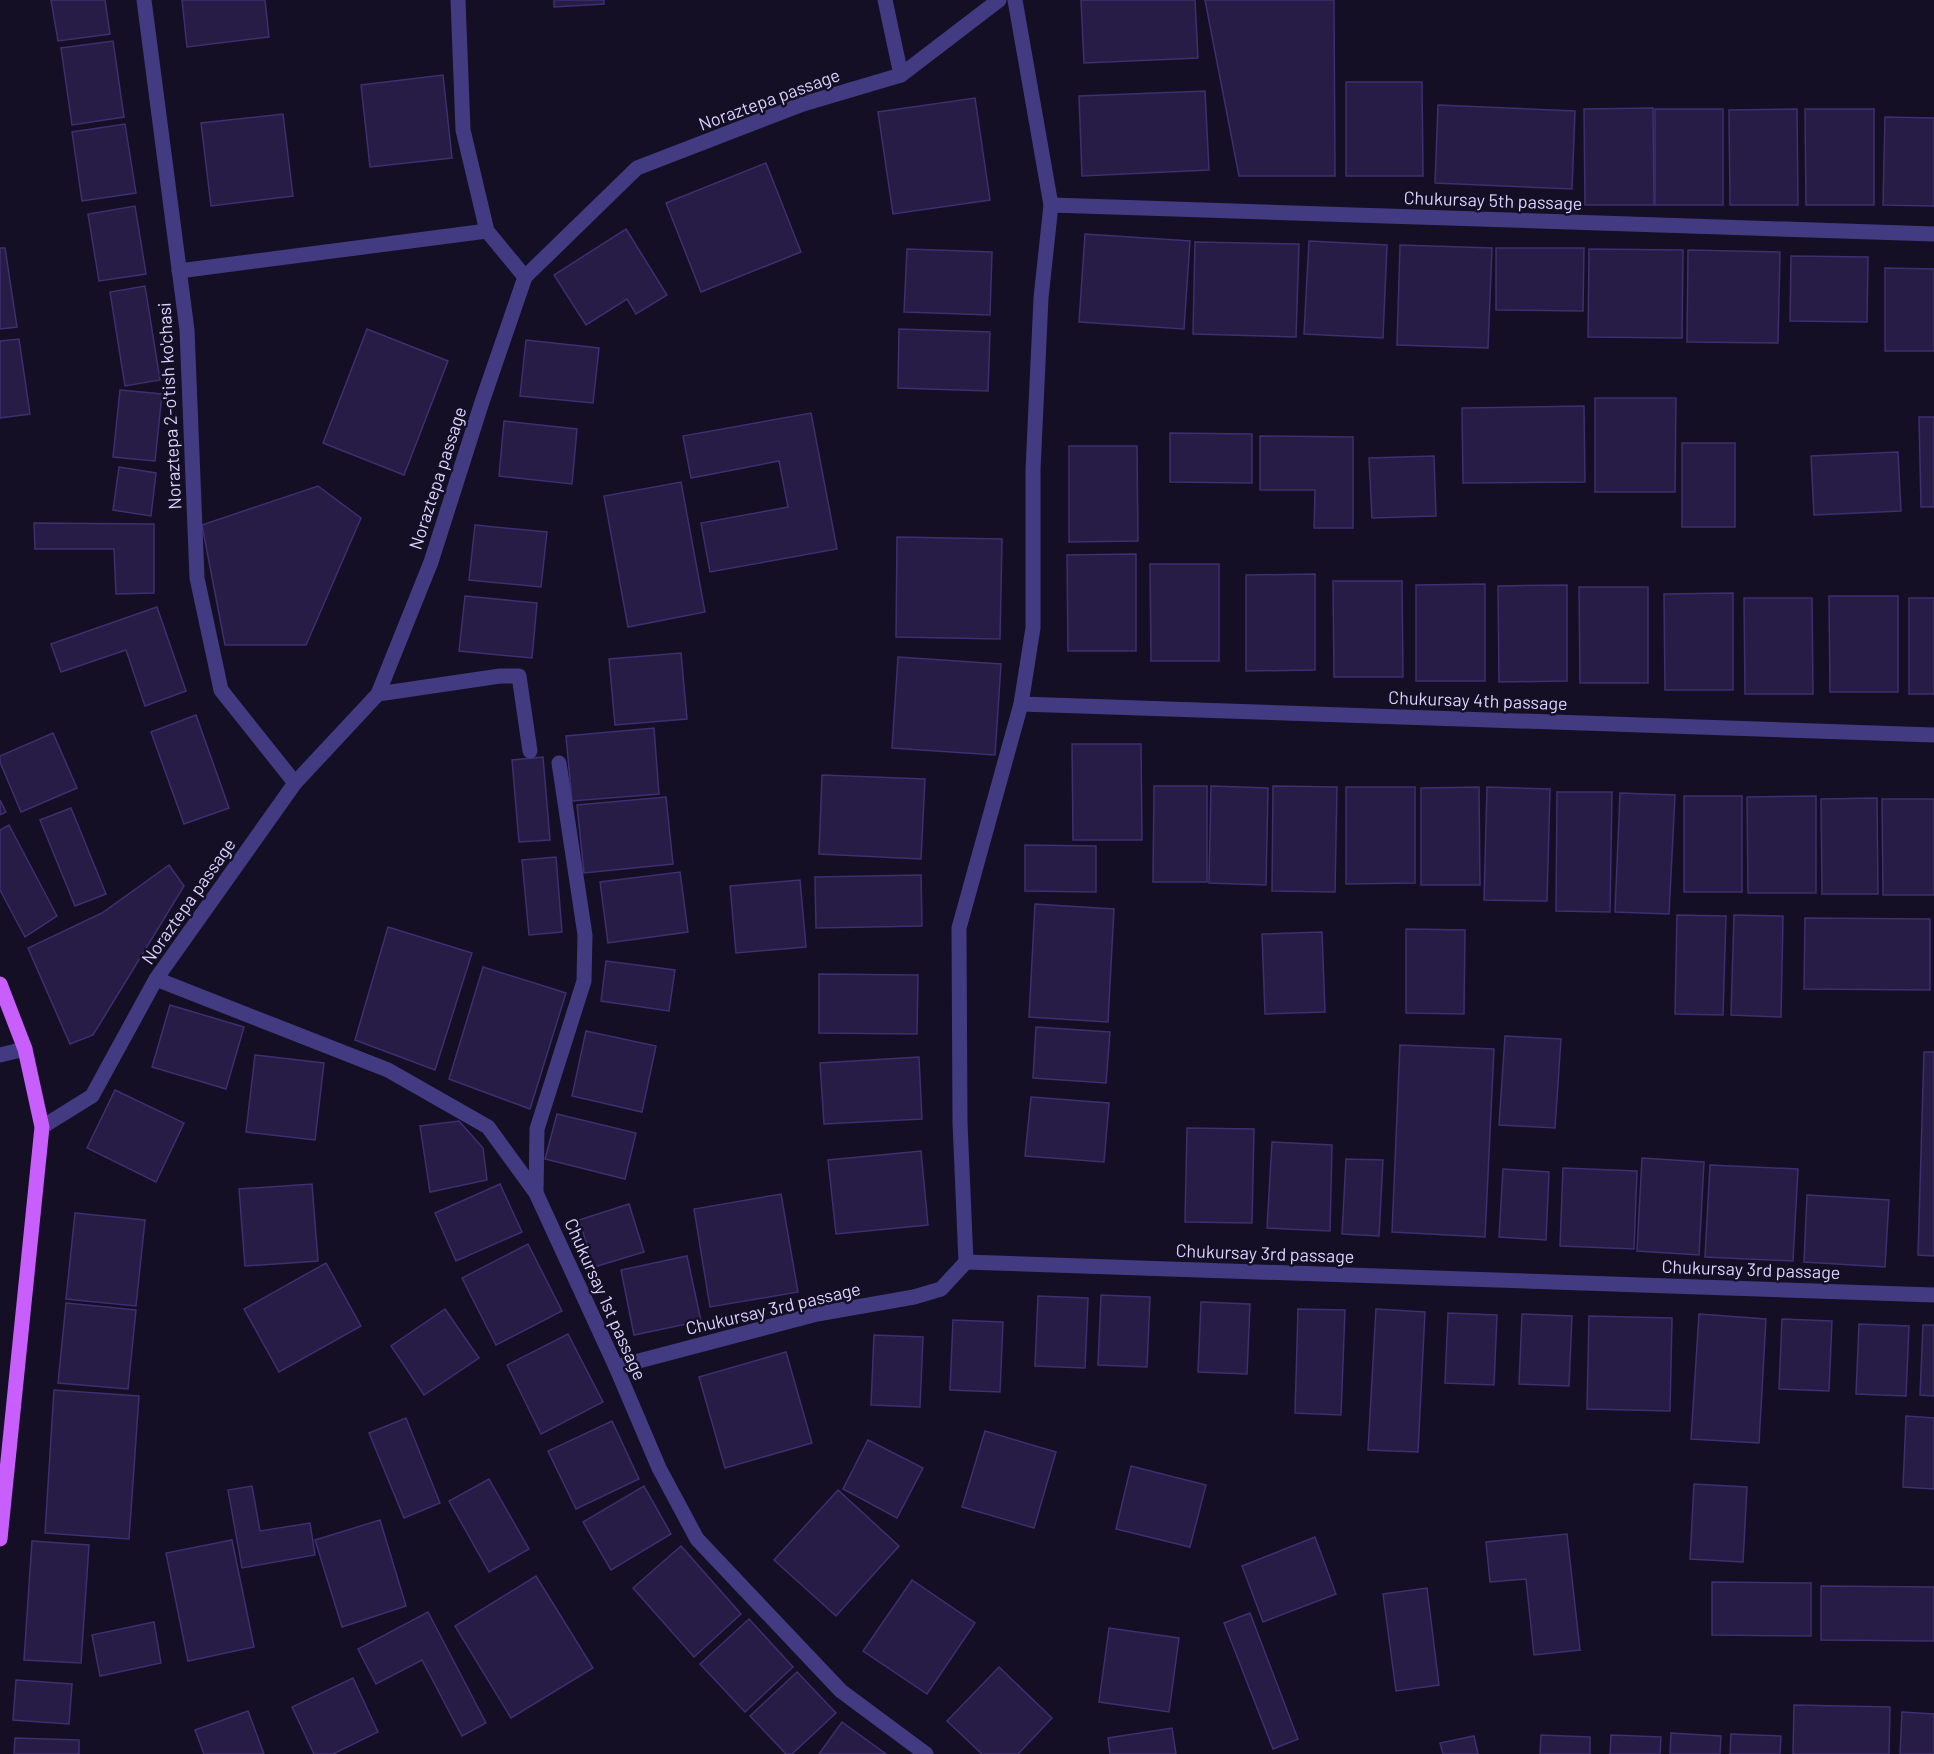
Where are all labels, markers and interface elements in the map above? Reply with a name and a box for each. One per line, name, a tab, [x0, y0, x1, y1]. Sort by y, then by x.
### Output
street label: Noraztepa passage	[695, 63, 843, 135]
street label: Chukursay 5th passage	[1403, 186, 1583, 214]
street label: Noraztepa 2-o'tish ko'chasi	[153, 302, 185, 510]
street label: Noraztepa passage	[404, 404, 470, 552]
street label: Chukursay 4th passage	[1388, 686, 1568, 714]
street label: Noraztepa passage	[136, 834, 240, 968]
street label: Chukursay 1st passage	[560, 1215, 652, 1383]
street label: Chukursay 3rd passage	[1175, 1239, 1355, 1267]
street label: Chukursay 3rd passage	[1661, 1255, 1841, 1283]
street label: Chukursay 3rd passage	[683, 1277, 863, 1339]

